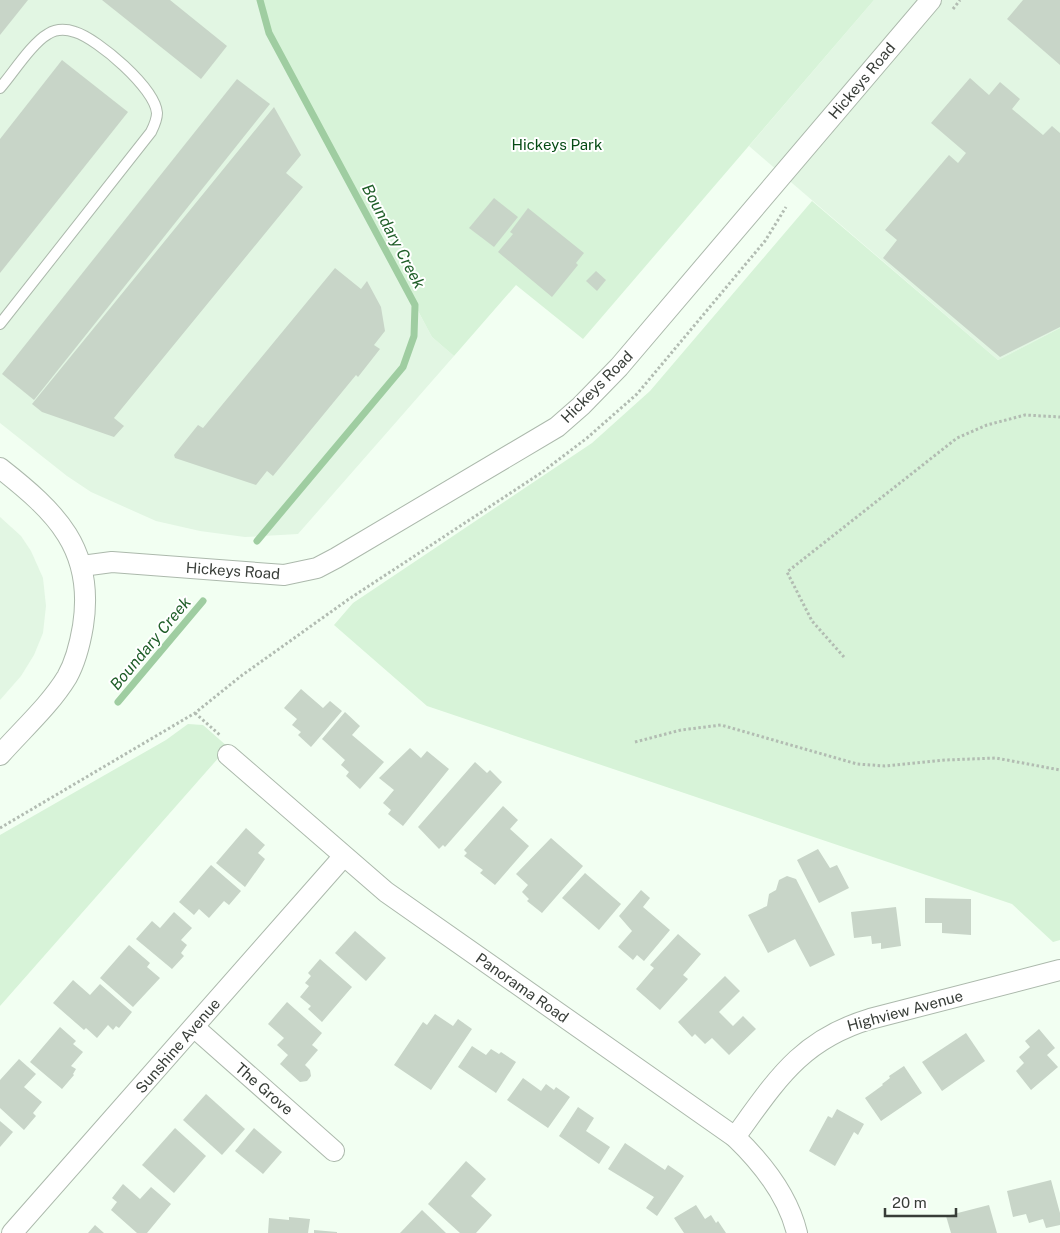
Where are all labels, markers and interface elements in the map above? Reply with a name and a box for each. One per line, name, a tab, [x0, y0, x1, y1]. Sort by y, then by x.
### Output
street label: Hickeys Road	[825, 39, 898, 122]
park label: Hickeys Park	[512, 136, 602, 153]
water label: Boundary Creek	[358, 181, 429, 292]
street label: Hickeys Road	[557, 347, 636, 426]
street label: Hickeys Road	[185, 559, 281, 582]
water label: Boundary Creek	[106, 593, 195, 694]
street label: Panorama Road	[473, 949, 572, 1026]
street label: Highview Avenue	[845, 987, 965, 1034]
street label: Sunshine Avenue	[132, 995, 223, 1096]
street label: The Grove	[232, 1059, 297, 1118]
scale bar	[885, 1186, 956, 1218]
text: 20 m	[892, 1194, 927, 1211]

